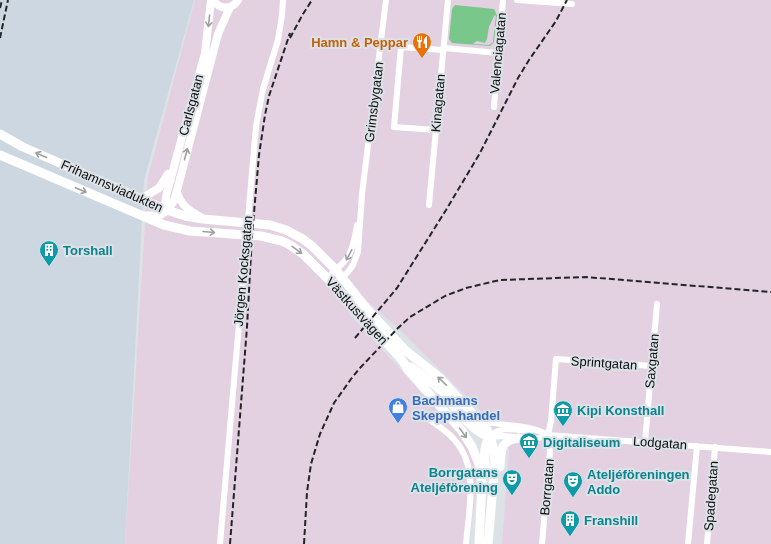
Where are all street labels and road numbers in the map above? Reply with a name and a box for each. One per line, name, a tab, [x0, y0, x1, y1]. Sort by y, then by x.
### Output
street label: Valenciagatan	[487, 12, 509, 94]
street label: Grimsbygatan	[362, 61, 386, 143]
street label: Carlsgatan	[176, 73, 206, 137]
street label: Kinagatan	[428, 73, 448, 133]
street label: Frihamnsviadukten	[59, 157, 165, 215]
street label: Jörgen Kocksgatan	[231, 215, 255, 327]
street label: Västkustvägen	[323, 274, 391, 348]
street label: Saxgatan	[642, 333, 662, 389]
street label: Sprintgatan	[570, 353, 638, 373]
street label: Lodgatan	[632, 434, 688, 452]
street label: Borrgatan	[537, 458, 557, 516]
street label: Spadegatan	[701, 460, 721, 532]

